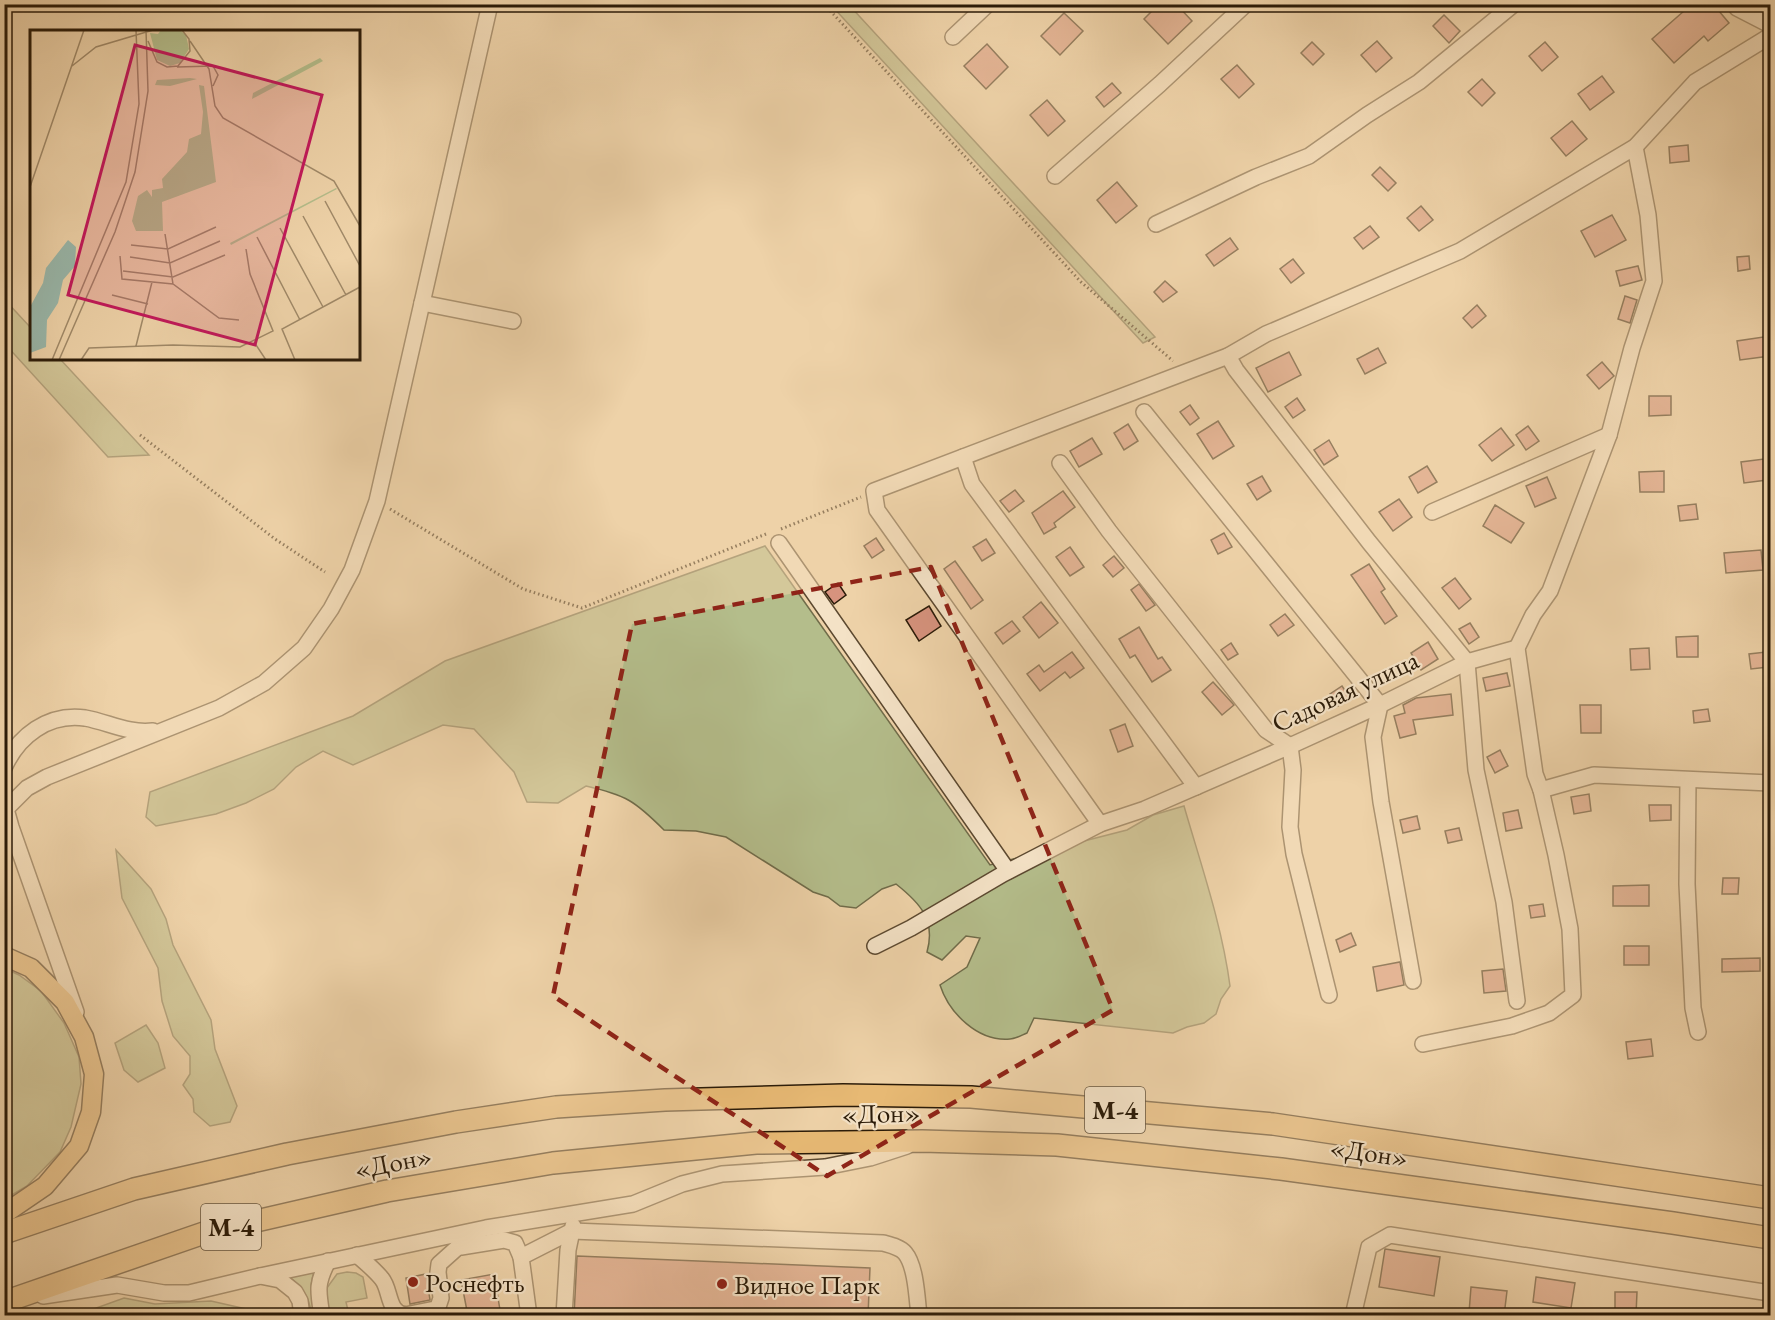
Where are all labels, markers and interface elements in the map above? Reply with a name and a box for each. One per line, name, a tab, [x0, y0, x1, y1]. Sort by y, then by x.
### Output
inset map	[30, 30, 360, 360]
street label: Садовая улица	[1266, 642, 1424, 740]
road number: М-4	[1085, 1087, 1145, 1133]
street label: «Дон»	[841, 1095, 921, 1131]
street label: «Дон»	[1328, 1129, 1410, 1175]
street label: «Дон»	[351, 1137, 435, 1187]
road number: М-4	[201, 1204, 261, 1250]
place label: Роснефть	[425, 1265, 525, 1300]
place label: Видное Парк	[734, 1267, 880, 1302]
marker: Роснефть	[406, 1275, 420, 1289]
marker: Видное Парк	[715, 1277, 729, 1291]

